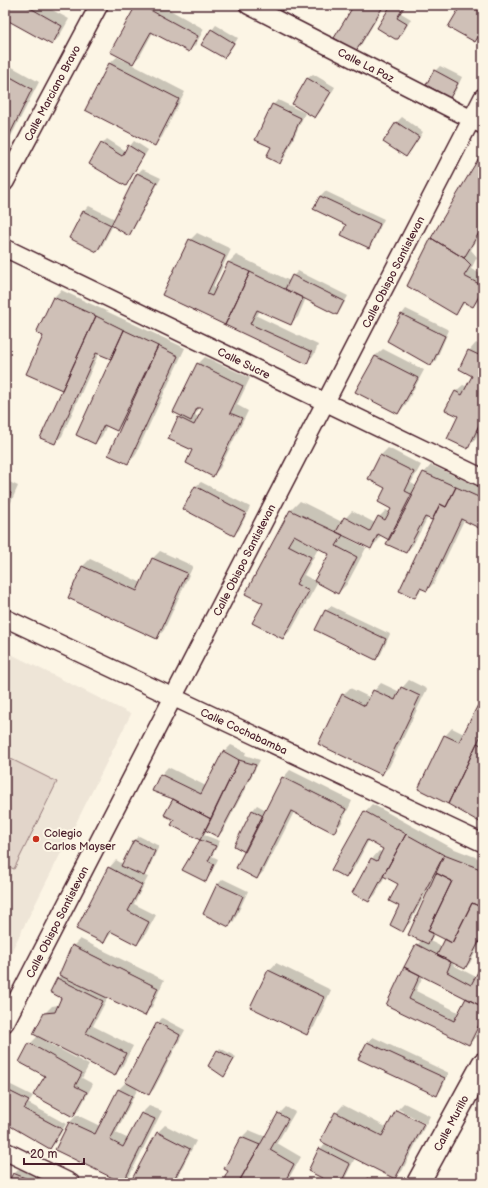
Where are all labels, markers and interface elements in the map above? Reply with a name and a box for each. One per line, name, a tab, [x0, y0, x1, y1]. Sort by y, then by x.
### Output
street label: Calle Marciano Bravo	[22, 43, 83, 143]
street label: Calle La Paz	[335, 46, 397, 86]
street label: Calle Obispo Santistevan	[360, 214, 427, 330]
street label: Calle Sucre	[215, 345, 273, 382]
street label: Calle Obispo Santistevan	[211, 502, 278, 618]
street label: Calle Cochabamba	[198, 706, 289, 757]
place label: Colegio Carlos Mayser	[44, 827, 117, 853]
marker: Colegio Carlos Mayser	[31, 834, 41, 844]
street label: Calle Obispo Santistevan	[24, 864, 91, 980]
street label: Calle Murillo	[431, 1093, 472, 1153]
scale bar	[24, 1140, 84, 1166]
text: 20 m	[30, 1147, 57, 1162]

